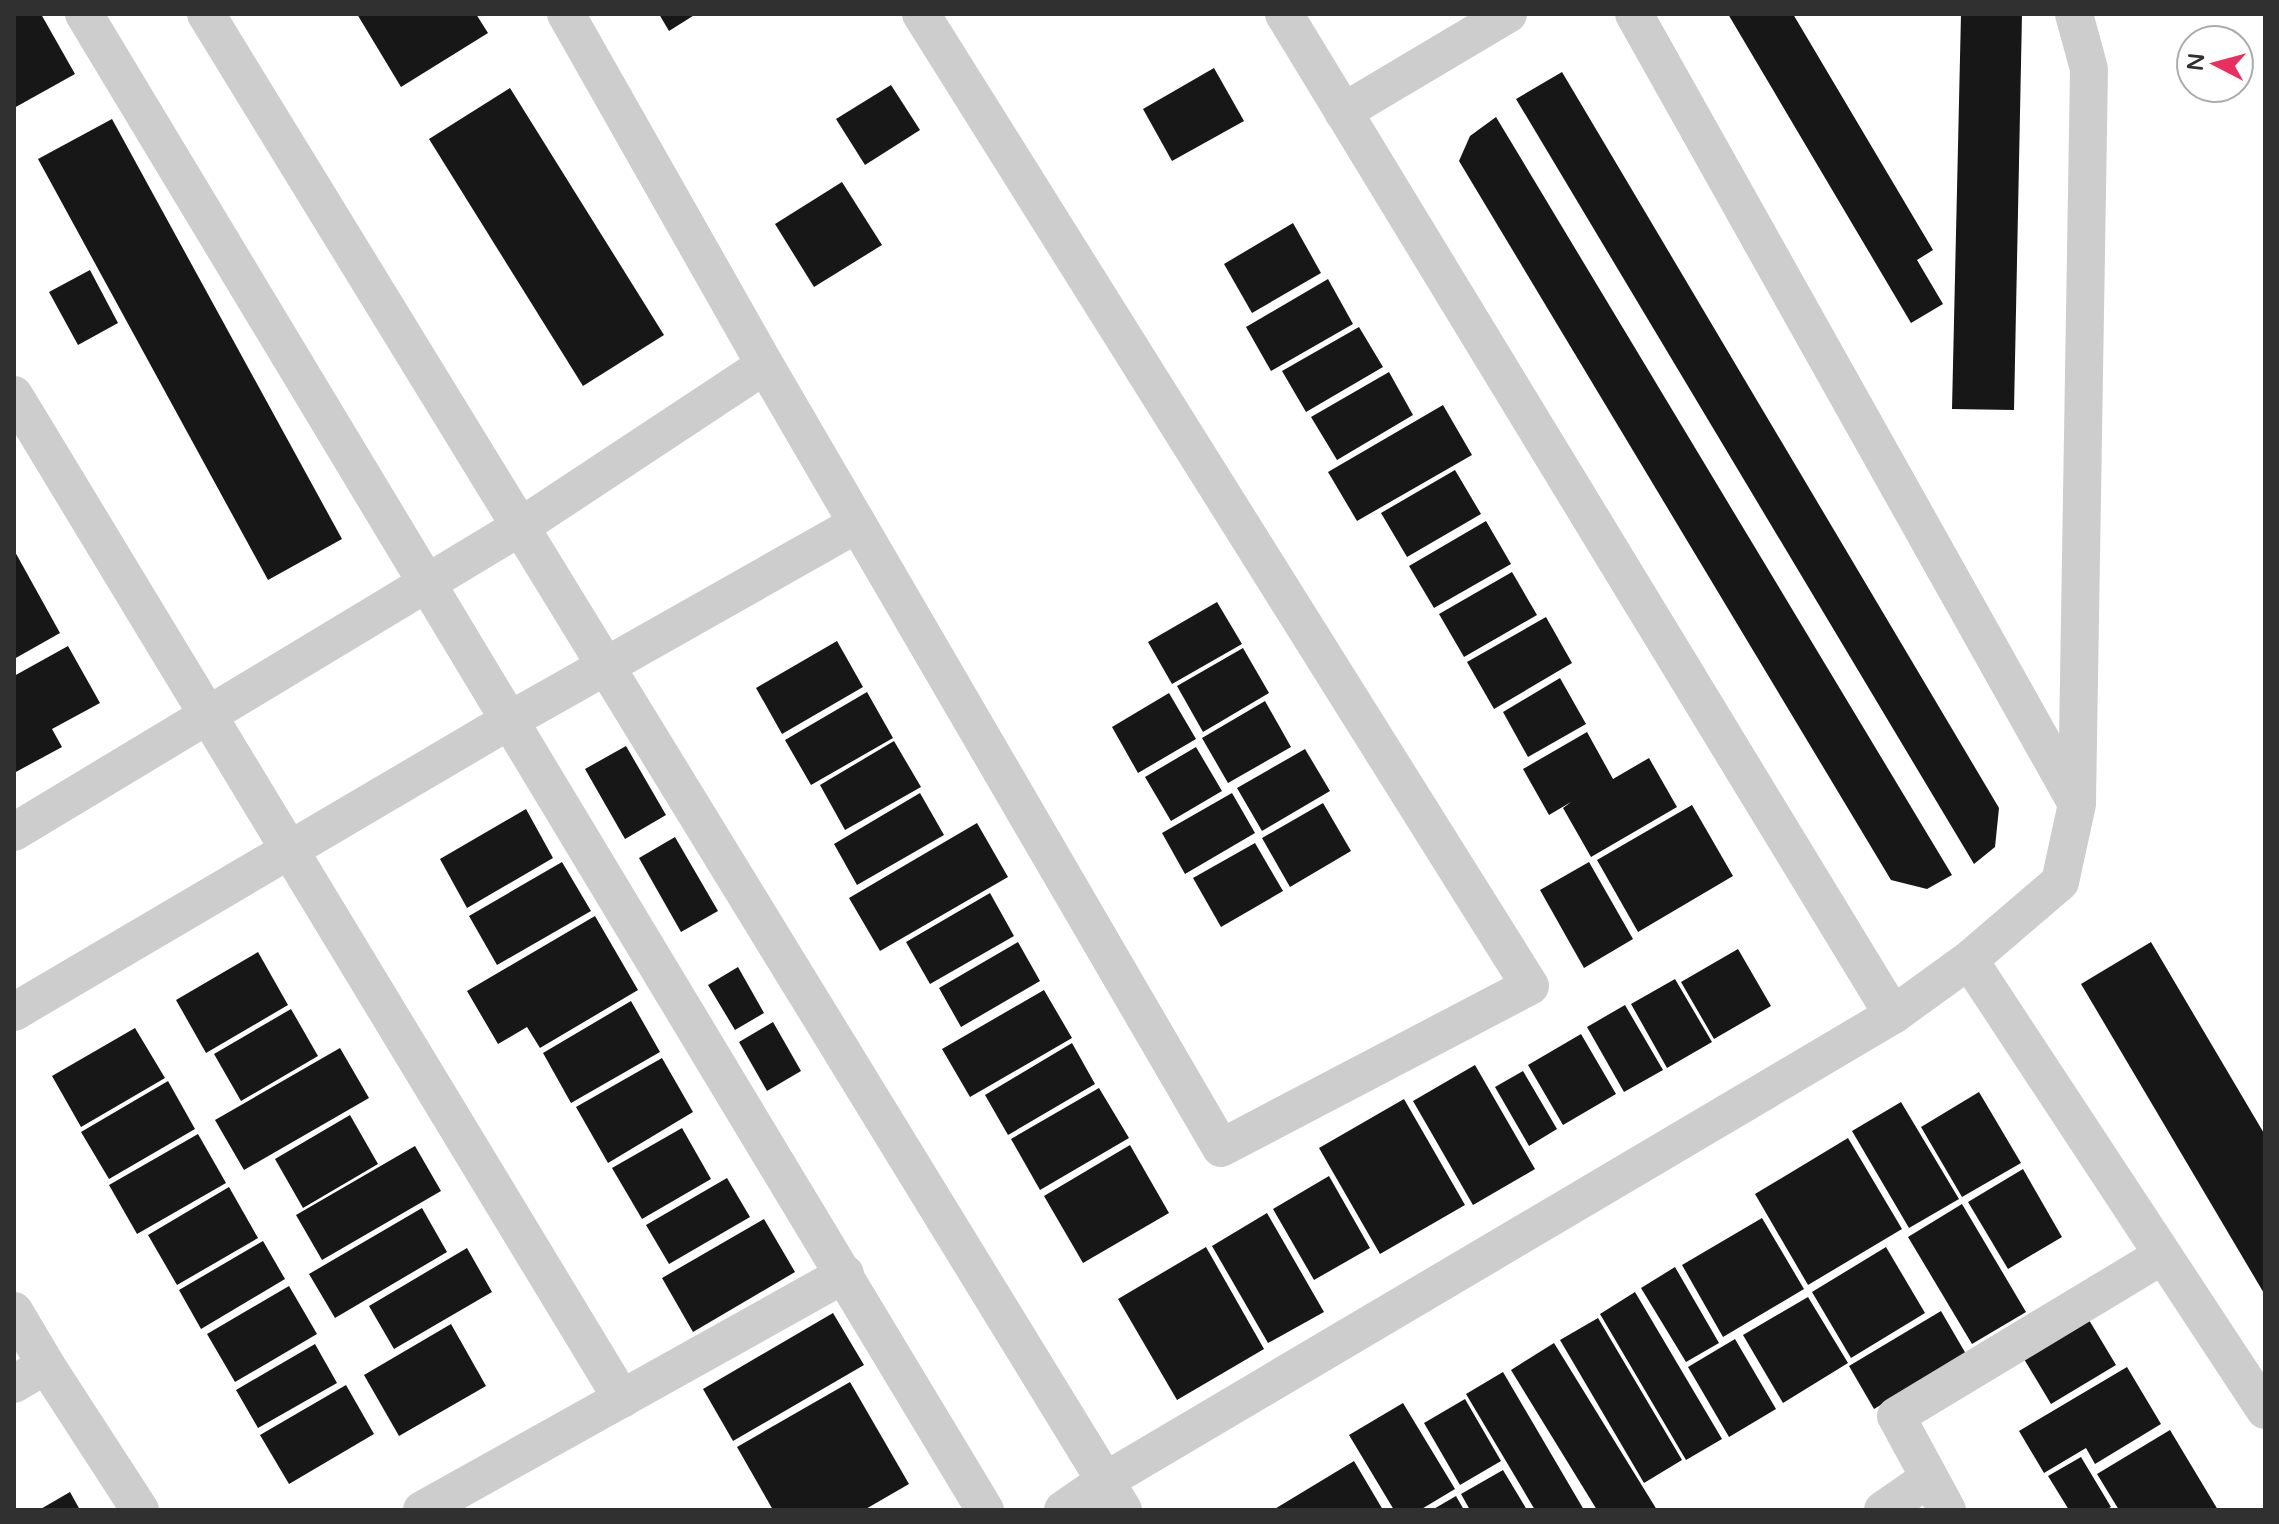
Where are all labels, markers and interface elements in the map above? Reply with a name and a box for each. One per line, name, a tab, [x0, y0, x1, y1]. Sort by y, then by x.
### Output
north arrow	[2175, 24, 2255, 104]
text: N	[2182, 52, 2210, 72]

